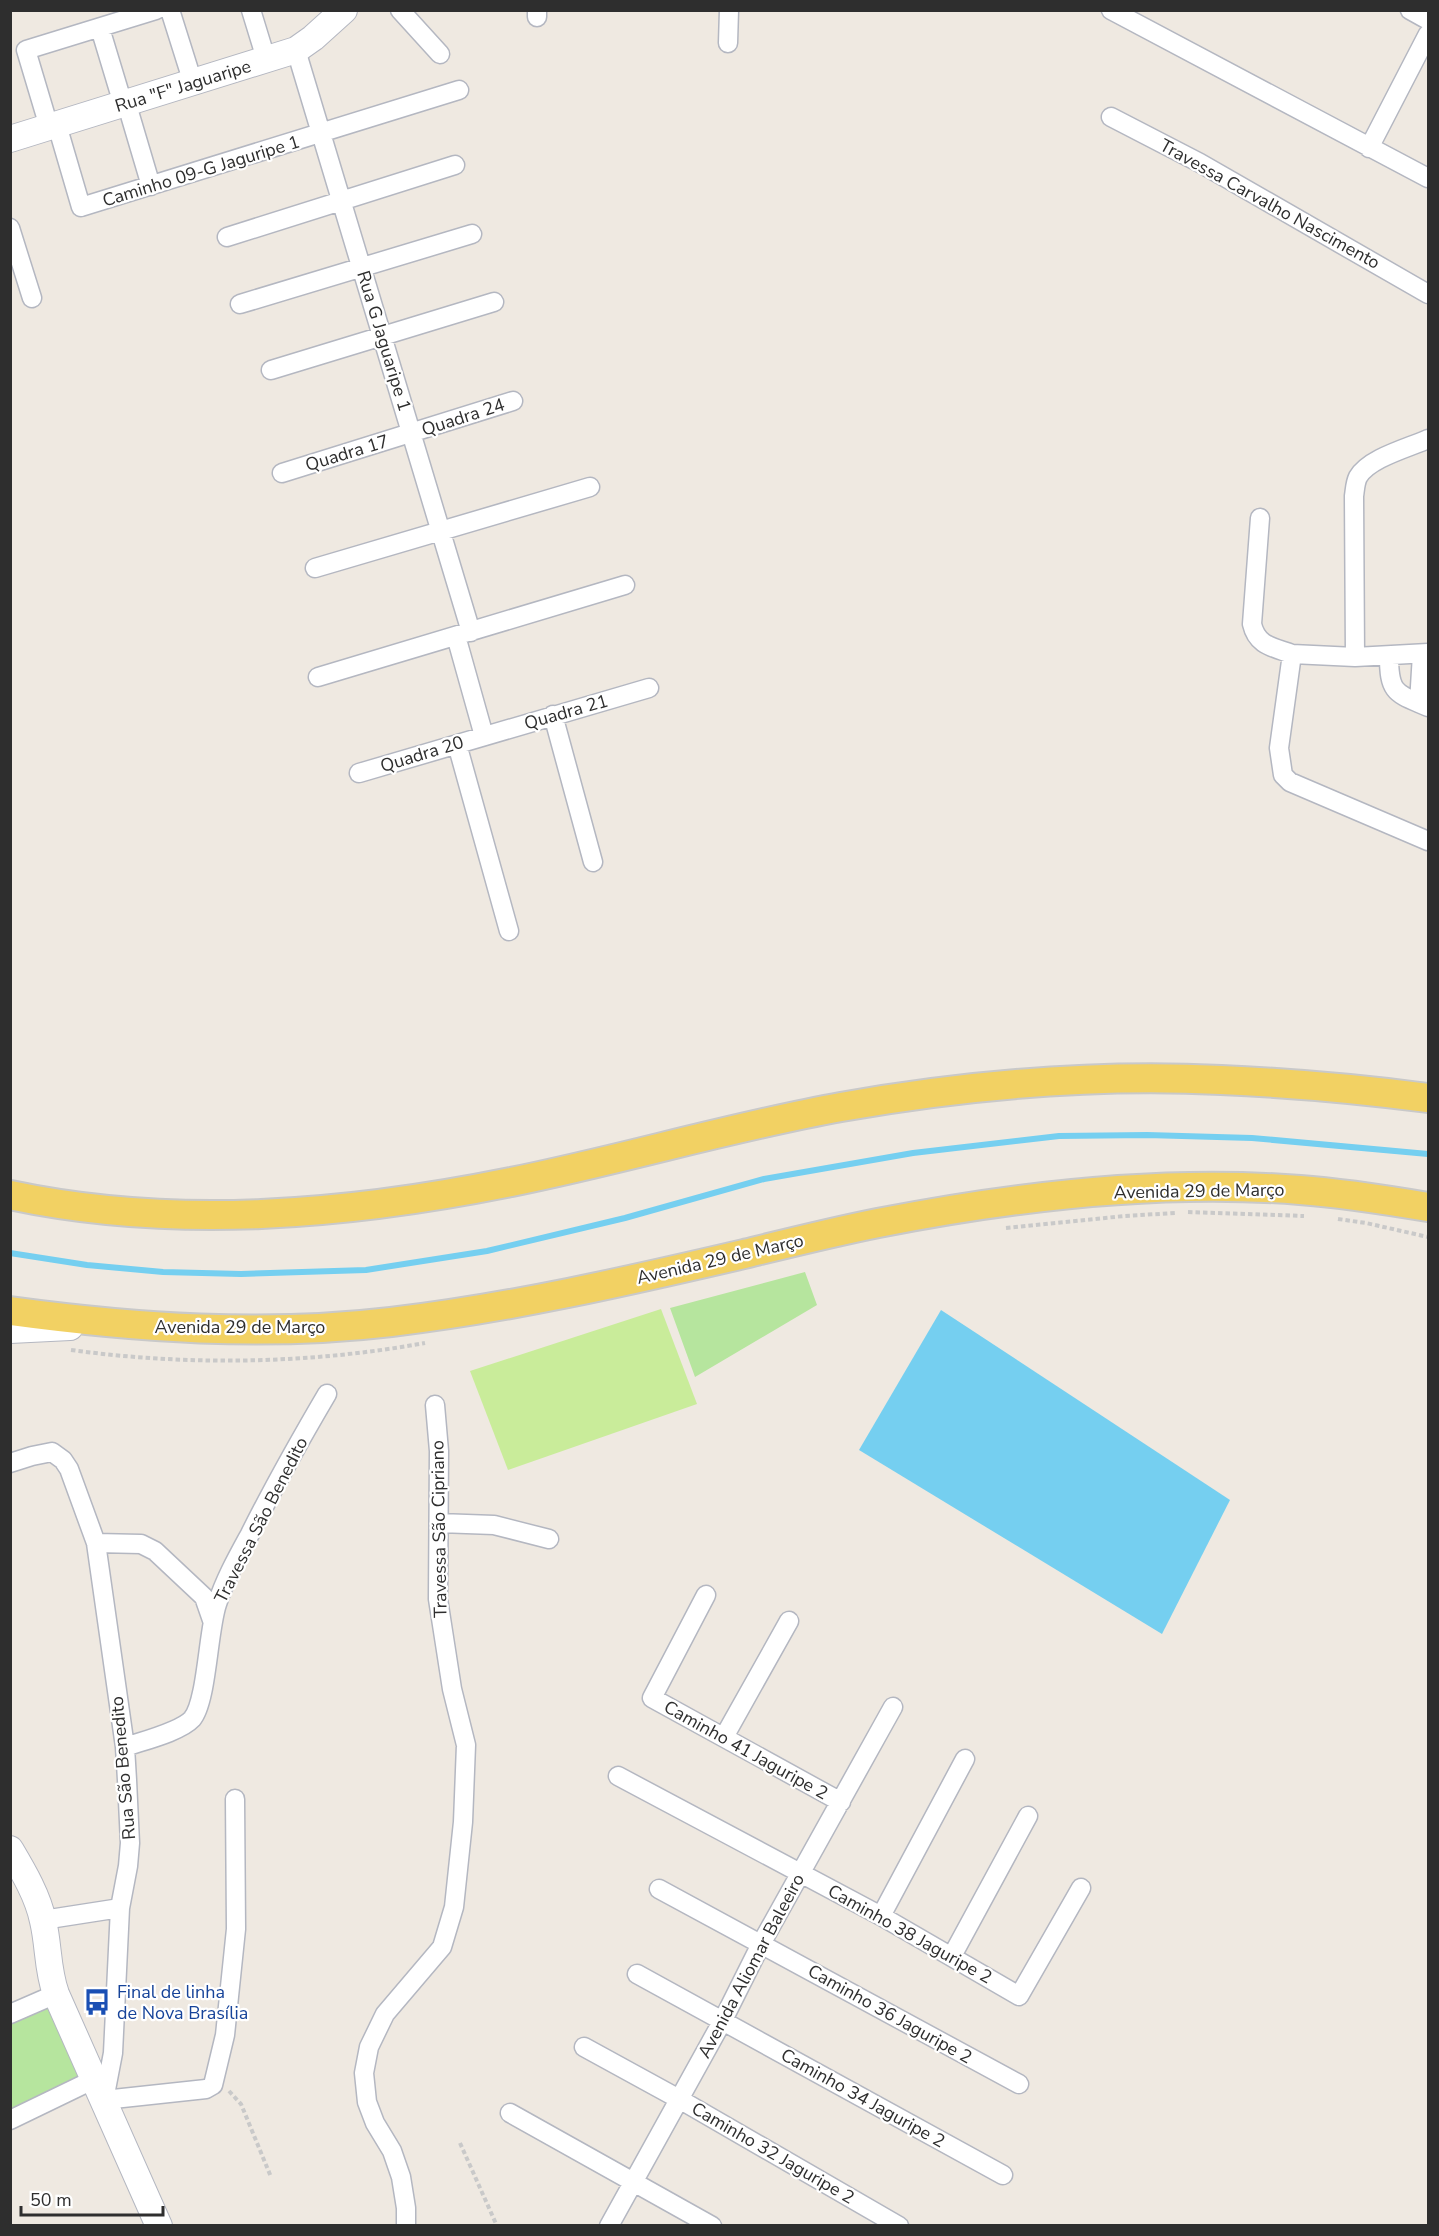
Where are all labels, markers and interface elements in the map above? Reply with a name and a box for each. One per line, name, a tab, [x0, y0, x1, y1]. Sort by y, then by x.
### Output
street label: Rua "F" Jaguaripe	[112, 54, 254, 118]
street label: Caminho 09-G Jaguripe 1	[99, 130, 303, 212]
street label: Travessa Carvalho Nascimento	[1156, 133, 1384, 275]
street label: Rua G Jaguaripe 1	[351, 268, 417, 414]
street label: Quadra 24	[418, 392, 508, 442]
street label: Quadra 17	[302, 429, 392, 477]
street label: Quadra 21	[521, 689, 611, 735]
street label: Quadra 20	[377, 730, 467, 778]
street label: Avenida 29 de Março	[1113, 1178, 1285, 1204]
street label: Avenida 29 de Março	[634, 1228, 806, 1290]
street label: Avenida 29 de Março	[155, 1315, 325, 1339]
street label: Travessa São Benedito	[209, 1433, 313, 1607]
street label: Travessa São Cipriano	[425, 1440, 453, 1618]
street label: Rua São Benedito	[105, 1695, 141, 1841]
street label: Caminho 41 Jaguripe 2	[660, 1695, 832, 1805]
street label: Avenida Aliomar Baleeiro	[692, 1870, 810, 2062]
street label: Caminho 38 Jaguripe 2	[824, 1879, 996, 1989]
street label: Caminho 36 Jaguripe 2	[804, 1959, 976, 2069]
place label: Final de linha de Nova Brasília	[117, 1980, 248, 2025]
bus stop icon: Final de linha de Nova Brasília	[82, 1987, 112, 2017]
street label: Caminho 34 Jaguripe 2	[777, 2043, 949, 2153]
street label: Caminho 32 Jaguripe 2	[687, 2097, 859, 2209]
scale bar	[21, 2179, 164, 2217]
text: 50 m	[30, 2188, 72, 2212]

